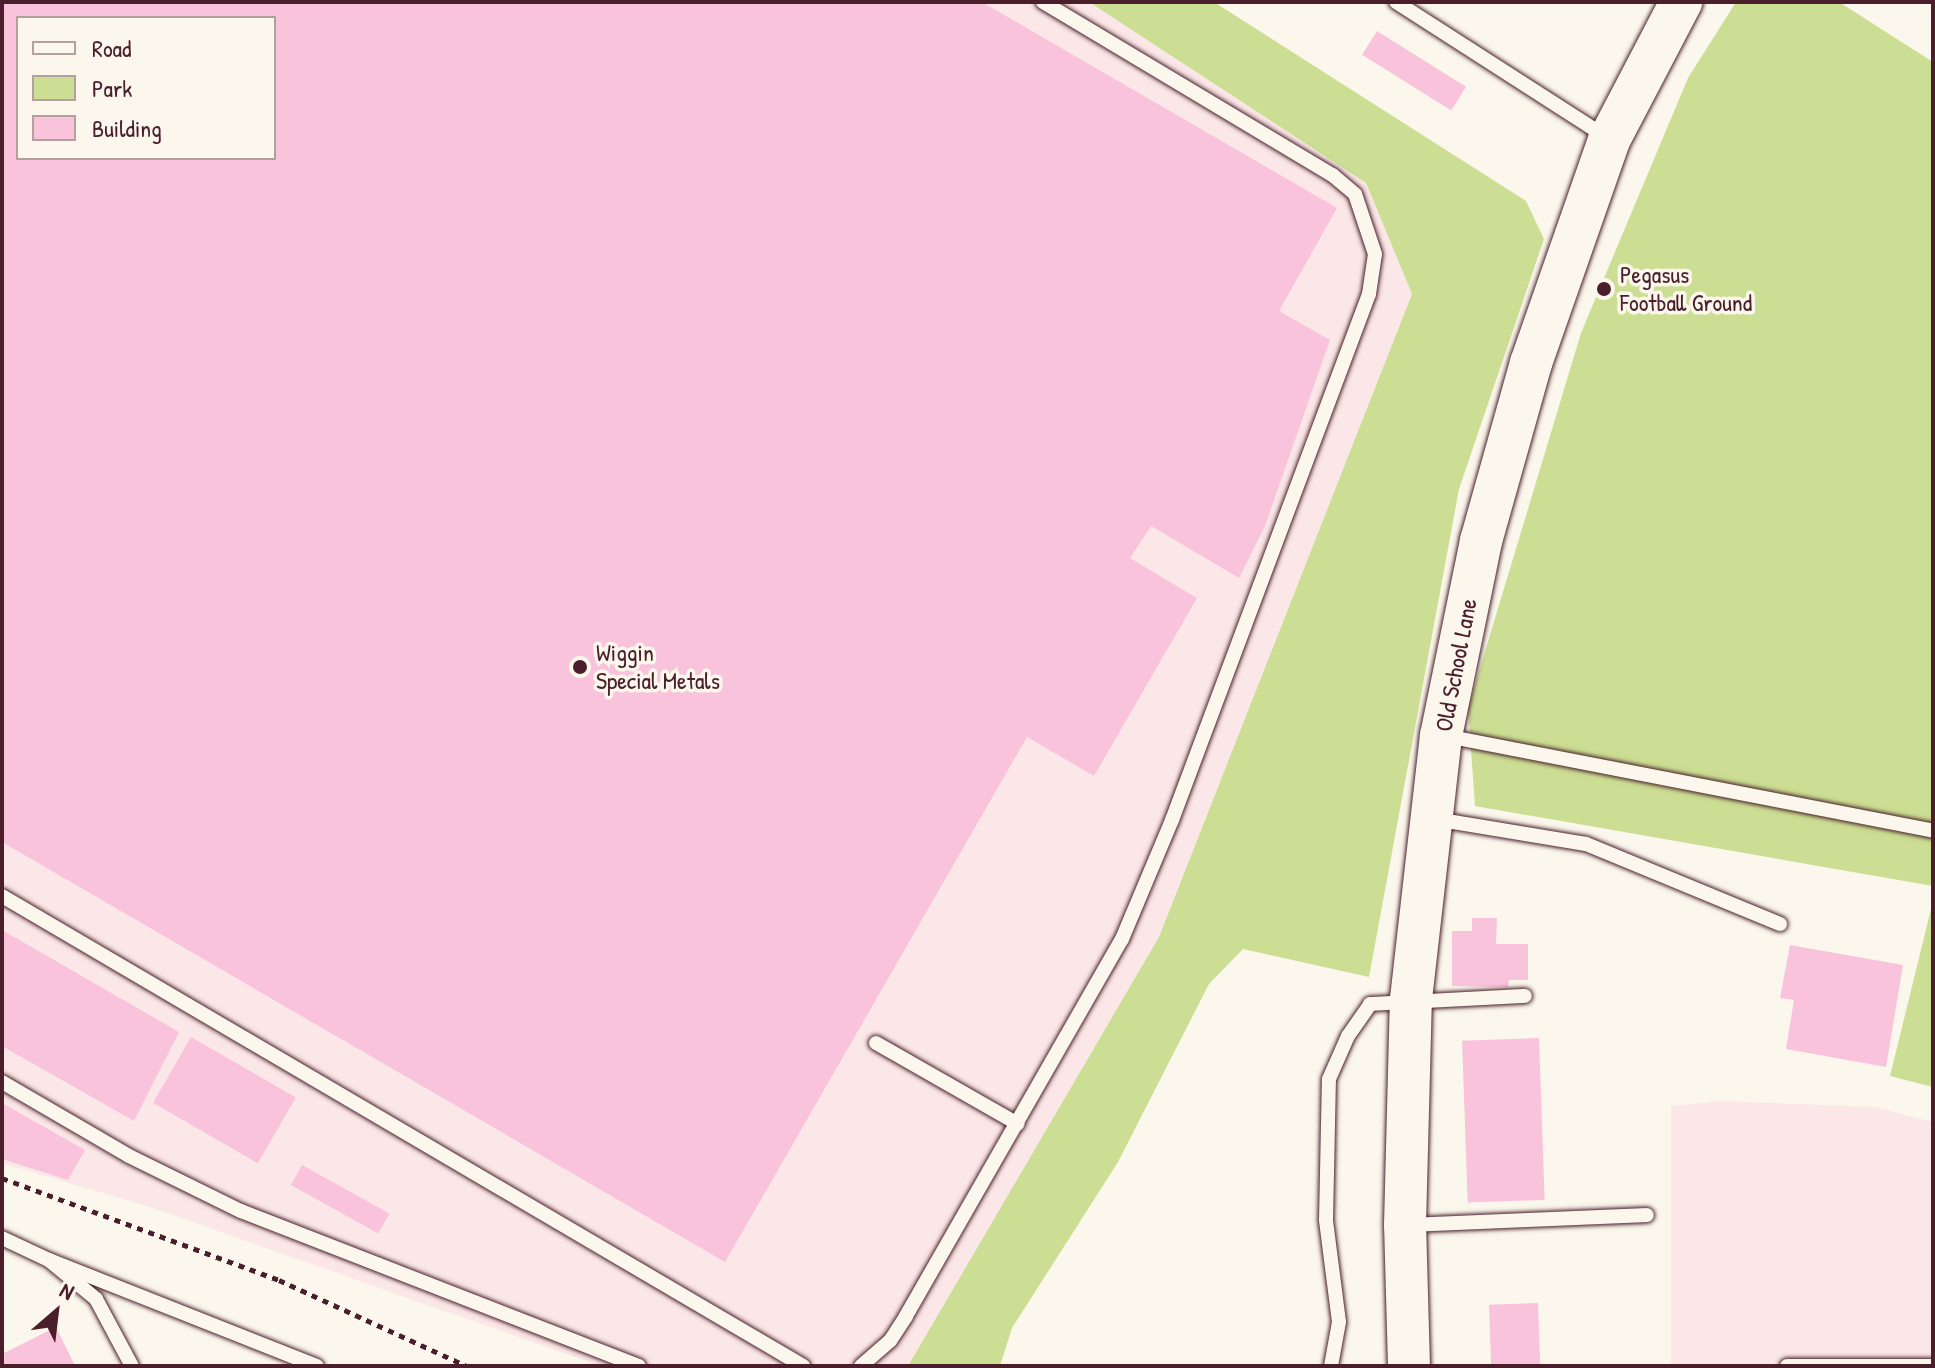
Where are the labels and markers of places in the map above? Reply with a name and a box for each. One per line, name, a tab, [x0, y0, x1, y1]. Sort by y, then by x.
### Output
place label: Pegasus Football Ground	[1620, 261, 1752, 317]
marker: Pegasus Football Ground	[1595, 280, 1613, 298]
place label: Wiggin Special Metals	[596, 639, 720, 695]
marker: Wiggin Special Metals	[571, 658, 589, 676]

